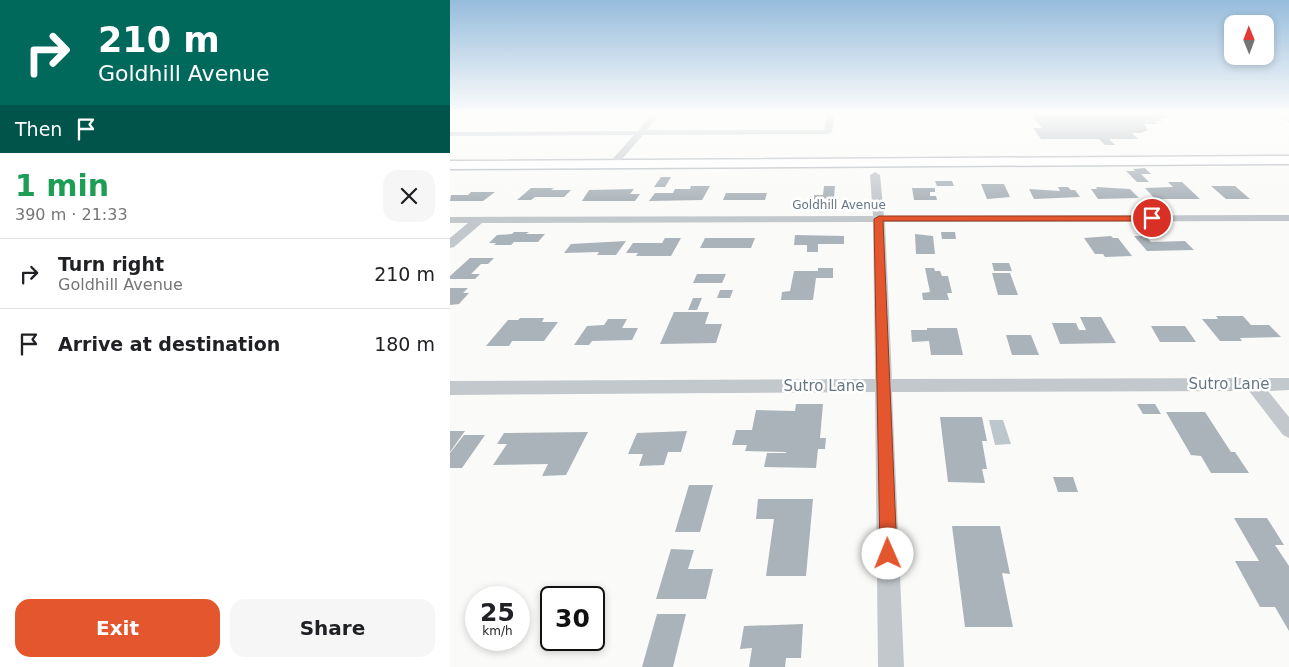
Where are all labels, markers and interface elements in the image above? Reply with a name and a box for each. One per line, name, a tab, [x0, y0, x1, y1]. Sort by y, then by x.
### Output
north arrow	[1224, 15, 1274, 65]
map controls	[1224, 15, 1274, 65]
icon: right	[15, 20, 80, 85]
text: 210 m	[98, 20, 220, 60]
text: Goldhill Avenue	[98, 61, 270, 86]
icon: arrive	[72, 115, 100, 143]
text: Then	[15, 118, 62, 140]
text: 1 min	[15, 168, 109, 203]
button: close	[383, 170, 435, 222]
pin	[1131, 197, 1173, 239]
street label: Goldhill Avenue	[792, 198, 886, 212]
icon: arrive	[1138, 204, 1166, 232]
text: 390 m · 21:33	[15, 205, 128, 224]
text: Turn right	[58, 253, 164, 275]
icon: right	[15, 260, 43, 288]
text: 210 m	[374, 263, 435, 285]
text: Goldhill Avenue	[58, 275, 183, 294]
icon: arrive	[15, 330, 43, 358]
text: Arrive at destination	[58, 333, 280, 355]
text: 180 m	[374, 333, 435, 355]
street label: Sutro Lane	[1189, 375, 1269, 393]
street label: Sutro Lane	[784, 377, 864, 395]
position arrow	[861, 527, 913, 579]
speed limit sign: 30	[540, 586, 605, 651]
text: 25	[480, 598, 515, 627]
button: Exit	[15, 599, 220, 657]
button: Share	[230, 599, 435, 657]
text: km/h	[482, 624, 513, 638]

